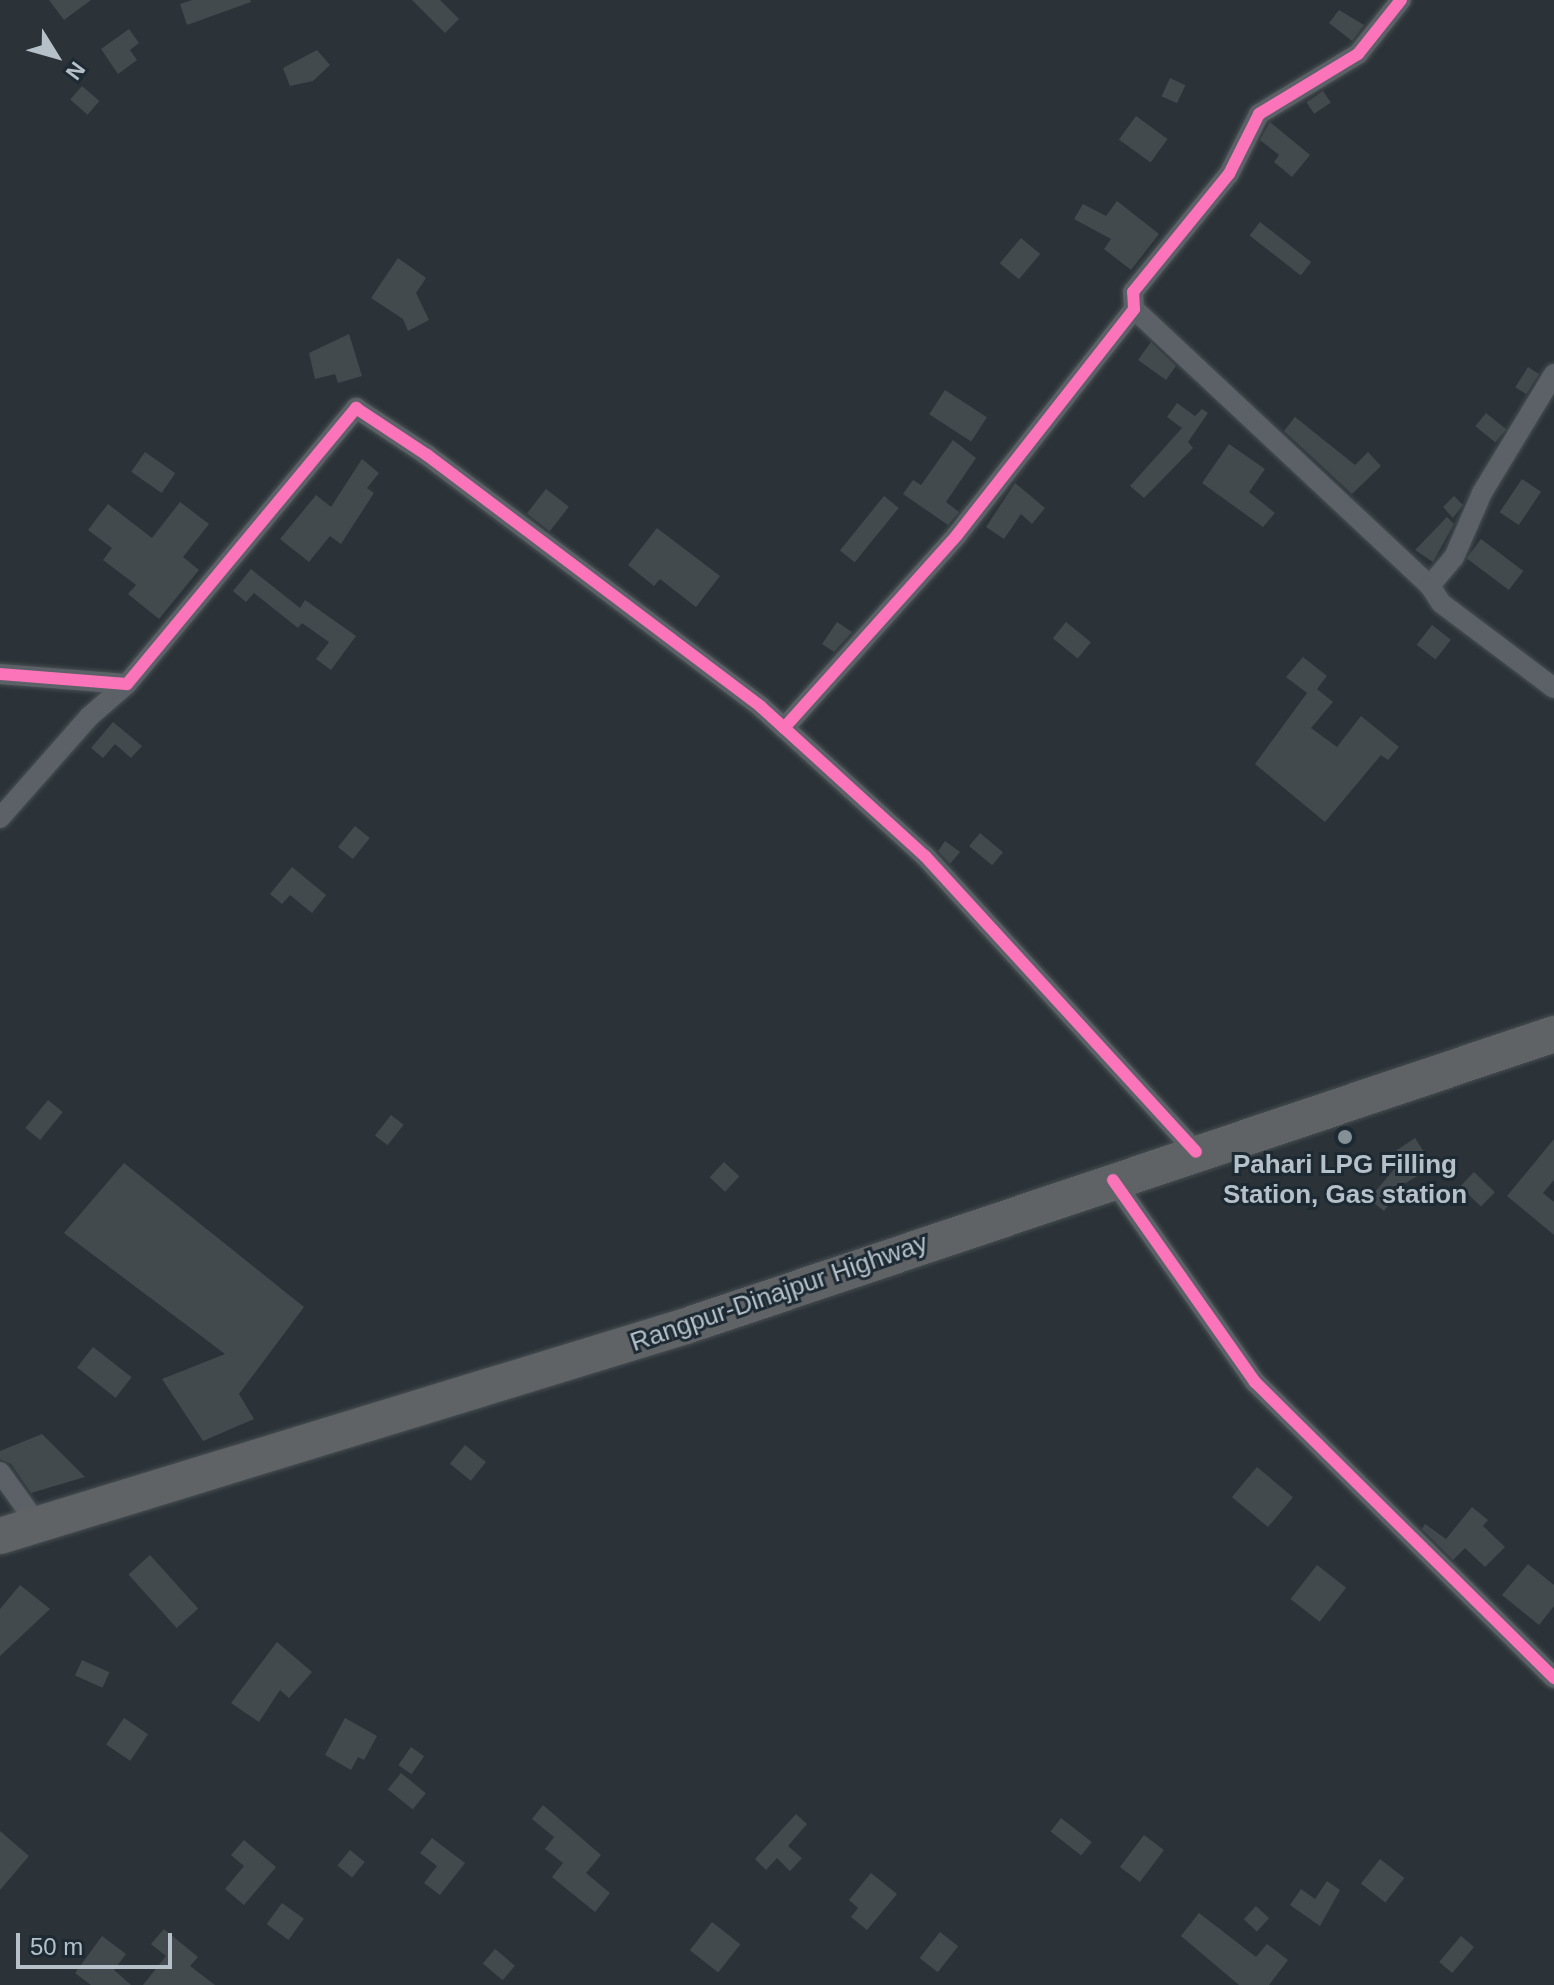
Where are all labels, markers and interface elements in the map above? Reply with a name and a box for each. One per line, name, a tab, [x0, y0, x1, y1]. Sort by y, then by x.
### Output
north arrow	[16, 16, 96, 96]
text: N	[61, 57, 90, 85]
marker: Pahari LPG Filling Station, Gas station	[1336, 1128, 1354, 1146]
place label: Pahari LPG Filling Station, Gas station	[1223, 1149, 1467, 1210]
street label: Rangpur-Dinajpur Highway	[626, 1227, 932, 1359]
scale bar	[20, 1917, 176, 1967]
text: 50 m	[30, 1933, 83, 1960]

